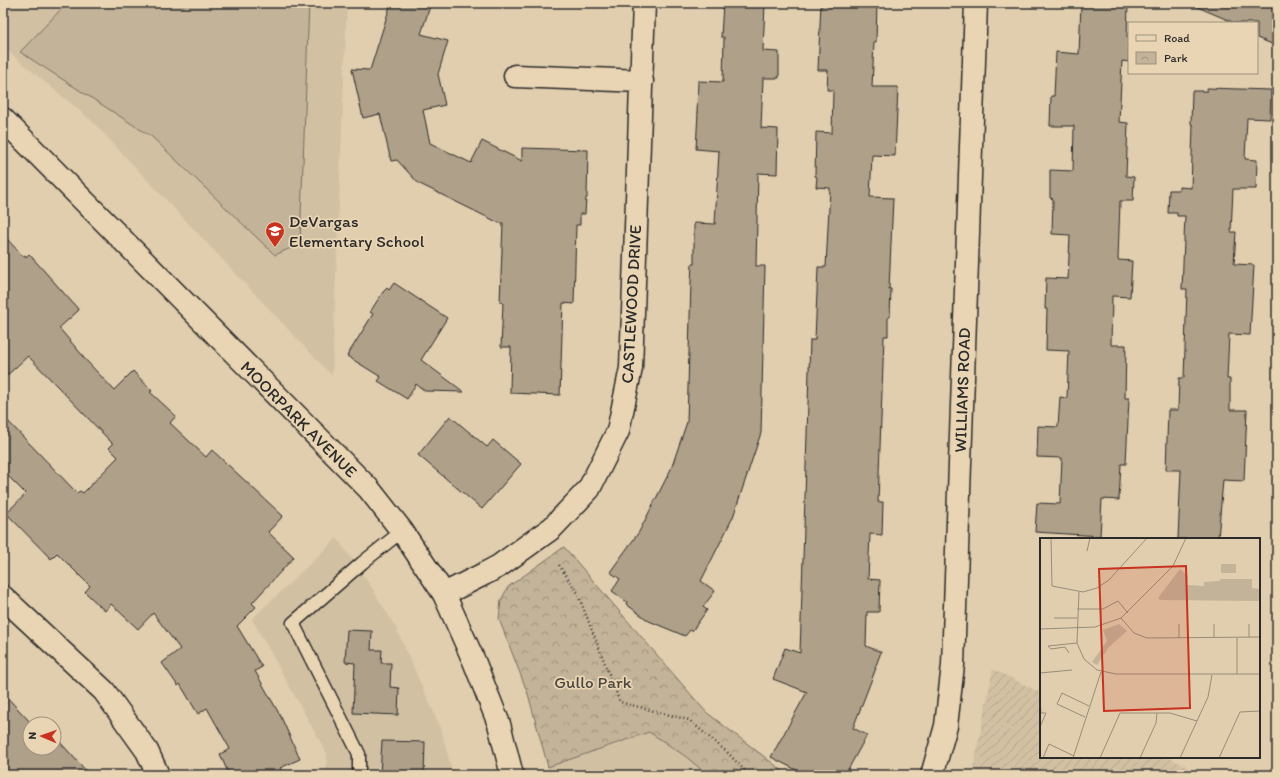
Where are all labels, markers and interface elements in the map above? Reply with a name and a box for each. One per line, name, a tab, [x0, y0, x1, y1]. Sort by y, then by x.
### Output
legend	[1128, 22, 1258, 74]
text: Road	[1164, 31, 1190, 45]
text: Park	[1164, 51, 1188, 65]
place label: DeVargas Elementary School	[289, 211, 425, 251]
school or university icon: DeVargas Elementary School	[264, 220, 286, 248]
street label: CASTLEWOOD DRIVE	[617, 224, 645, 384]
street label: WILLIAMS ROAD	[950, 327, 974, 453]
street label: MOORPARK AVENUE	[237, 357, 361, 481]
inset map	[1040, 538, 1260, 758]
park label: Gullo Park	[554, 672, 632, 692]
north arrow	[22, 716, 62, 756]
text: N	[26, 732, 39, 740]

